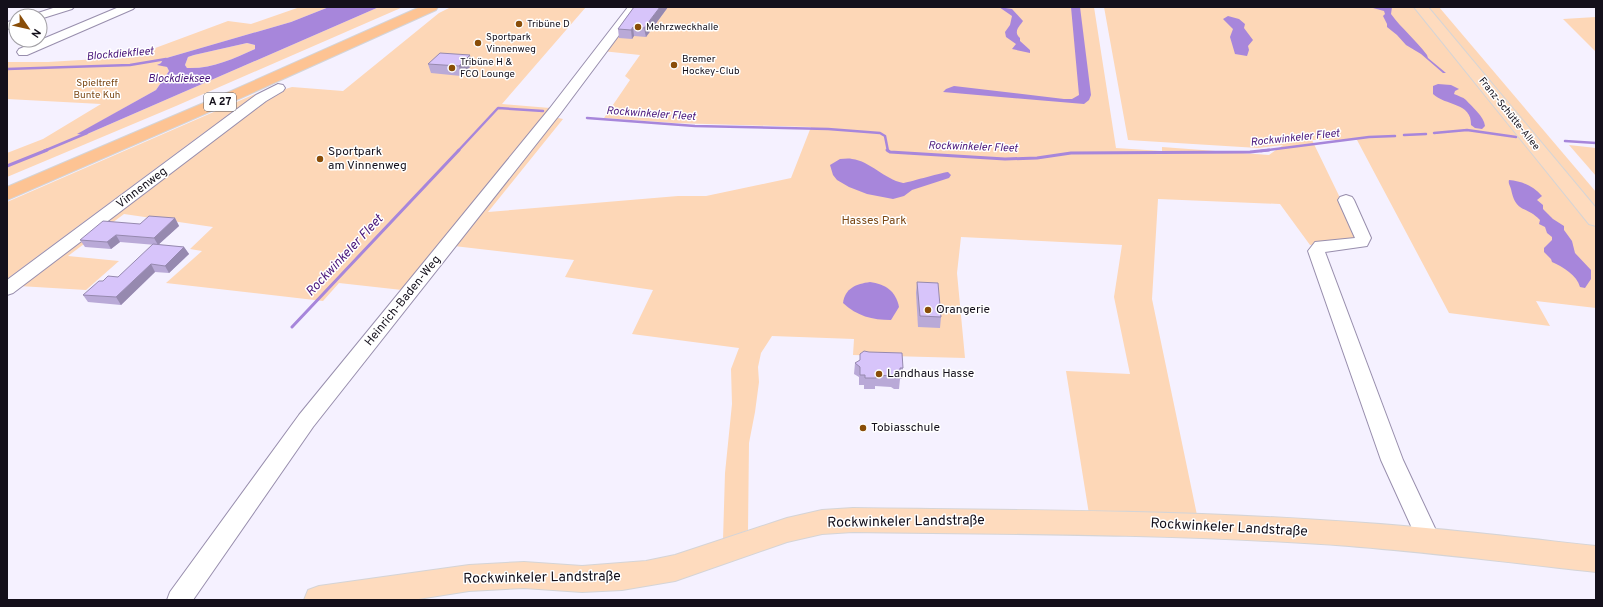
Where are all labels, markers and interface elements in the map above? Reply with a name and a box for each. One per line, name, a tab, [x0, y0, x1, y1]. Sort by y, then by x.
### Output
north arrow	[8, 8, 48, 48]
place label: Tribüne D	[527, 18, 570, 31]
marker: Tribüne D	[514, 19, 524, 29]
place label: Mehrzweckhalle	[646, 21, 718, 34]
marker: Mehrzweckhalle	[633, 22, 643, 32]
text: N	[27, 26, 43, 40]
place label: Sportpark Vinnenweg	[486, 31, 536, 56]
marker: Sportpark Vinnenweg	[473, 38, 483, 48]
water label: Blockdiekfleet	[86, 44, 155, 64]
place label: Bremer Hockey-Club	[682, 53, 740, 78]
place label: Tribüne H & FCO Lounge	[460, 56, 515, 81]
marker: Bremer Hockey-Club	[669, 60, 679, 70]
marker: Tribüne H & FCO Lounge	[447, 63, 457, 73]
water label: Blockdieksee	[148, 72, 210, 86]
street label: Franz-Schütte-Allee	[1476, 75, 1542, 153]
park label: Spieltreff Bunte Kuh	[74, 77, 120, 102]
road number: A 27	[204, 93, 236, 111]
water label: Rockwinkeler Fleet	[606, 104, 697, 124]
water label: Rockwinkeler Fleet	[1250, 126, 1341, 150]
water label: Rockwinkeler Fleet	[928, 138, 1019, 156]
place label: Sportpark am Vinnenweg	[328, 144, 407, 174]
marker: Sportpark am Vinnenweg	[315, 154, 325, 164]
street label: Vinnenweg	[113, 164, 171, 212]
water label: Rockwinkeler Fleet	[303, 211, 388, 300]
park label: Hasses Park	[841, 213, 907, 229]
street label: Heinrich-Baden-Weg	[361, 252, 445, 350]
place label: Orangerie	[936, 302, 990, 318]
marker: Orangerie	[923, 305, 933, 315]
place label: Landhaus Hasse	[887, 366, 974, 382]
marker: Landhaus Hasse	[874, 369, 884, 379]
place label: Tobiasschule	[871, 420, 940, 436]
marker: Tobiasschule	[858, 423, 868, 433]
street label: Rockwinkeler Landstraße	[827, 512, 985, 532]
street label: Rockwinkeler Landstraße	[1150, 515, 1308, 541]
street label: Rockwinkeler Landstraße	[463, 568, 621, 588]

